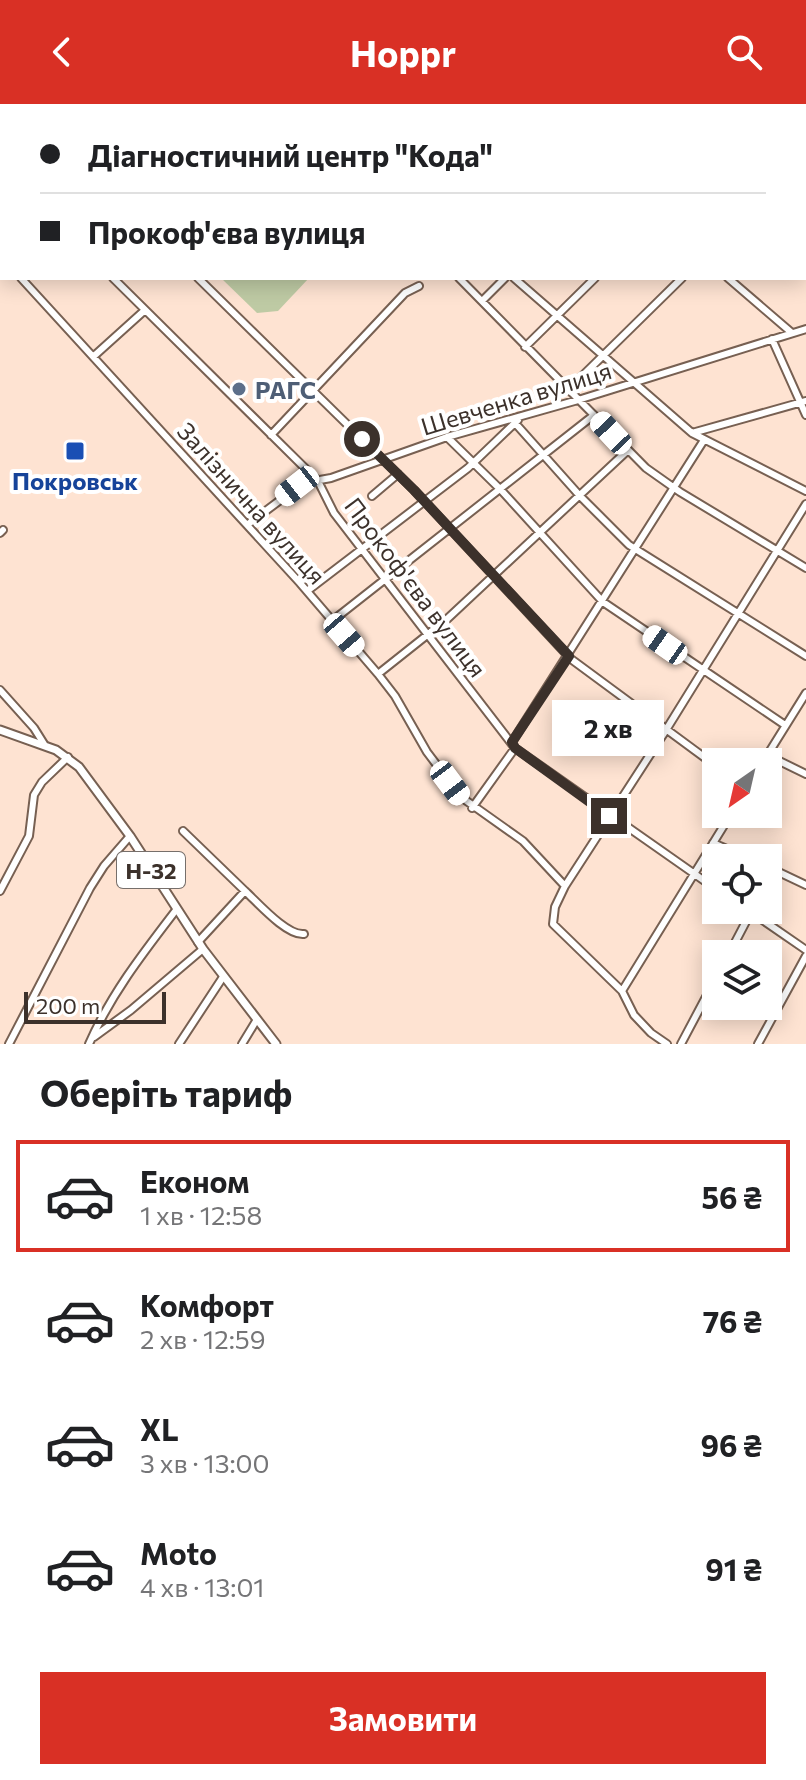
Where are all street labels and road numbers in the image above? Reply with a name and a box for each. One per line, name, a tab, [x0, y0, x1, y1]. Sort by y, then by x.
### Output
street label: Шевченка вулиця	[417, 355, 615, 441]
street label: Залізнична вулиця	[172, 416, 332, 590]
street label: Прокоф'єва вулиця	[339, 492, 493, 682]
road number: Н-32	[117, 852, 185, 888]

